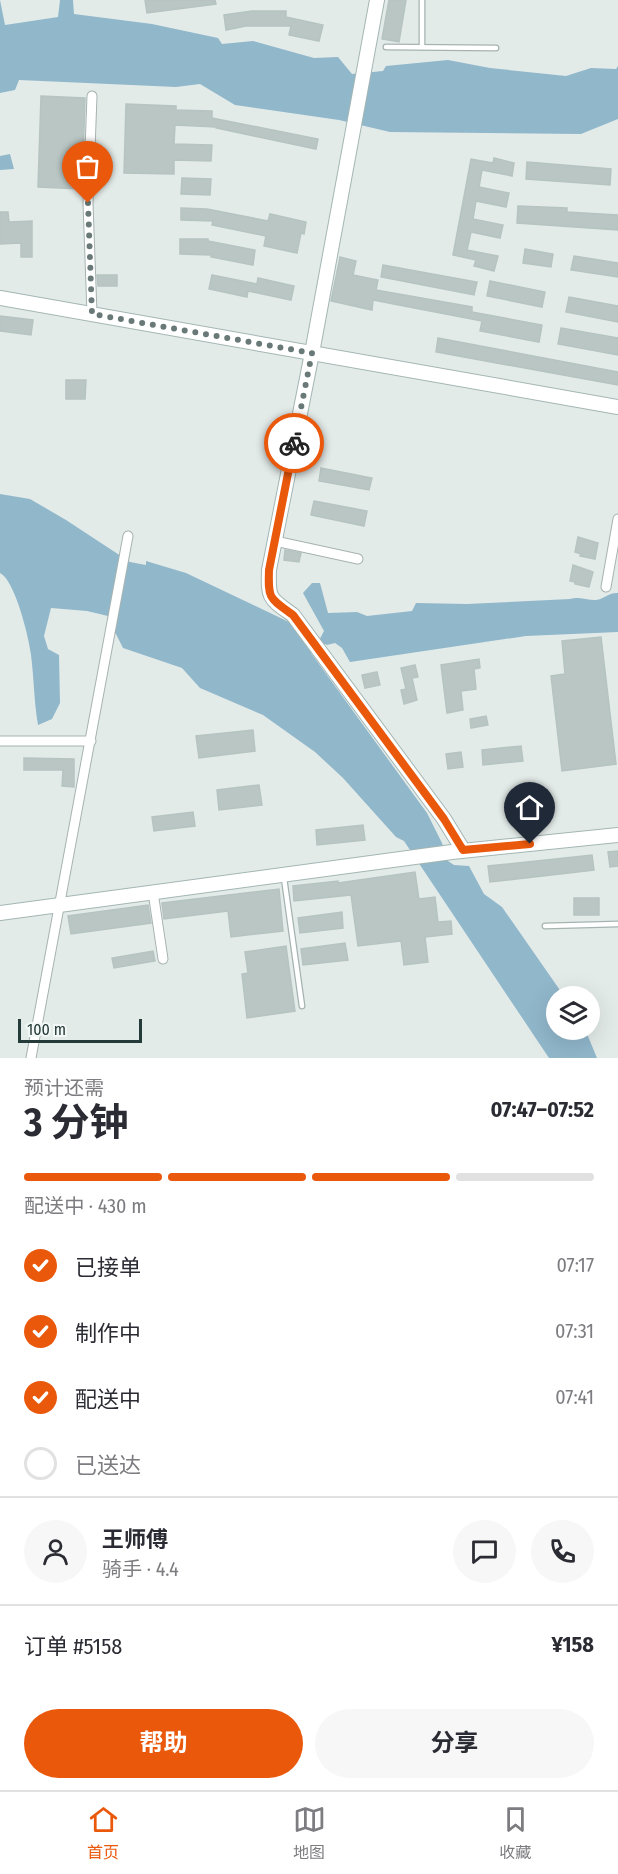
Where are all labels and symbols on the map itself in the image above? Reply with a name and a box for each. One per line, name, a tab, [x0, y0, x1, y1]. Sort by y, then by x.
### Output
pin	[62, 141, 113, 203]
courier	[264, 413, 324, 473]
pin	[504, 782, 555, 844]
scale bar	[18, 1016, 142, 1044]

